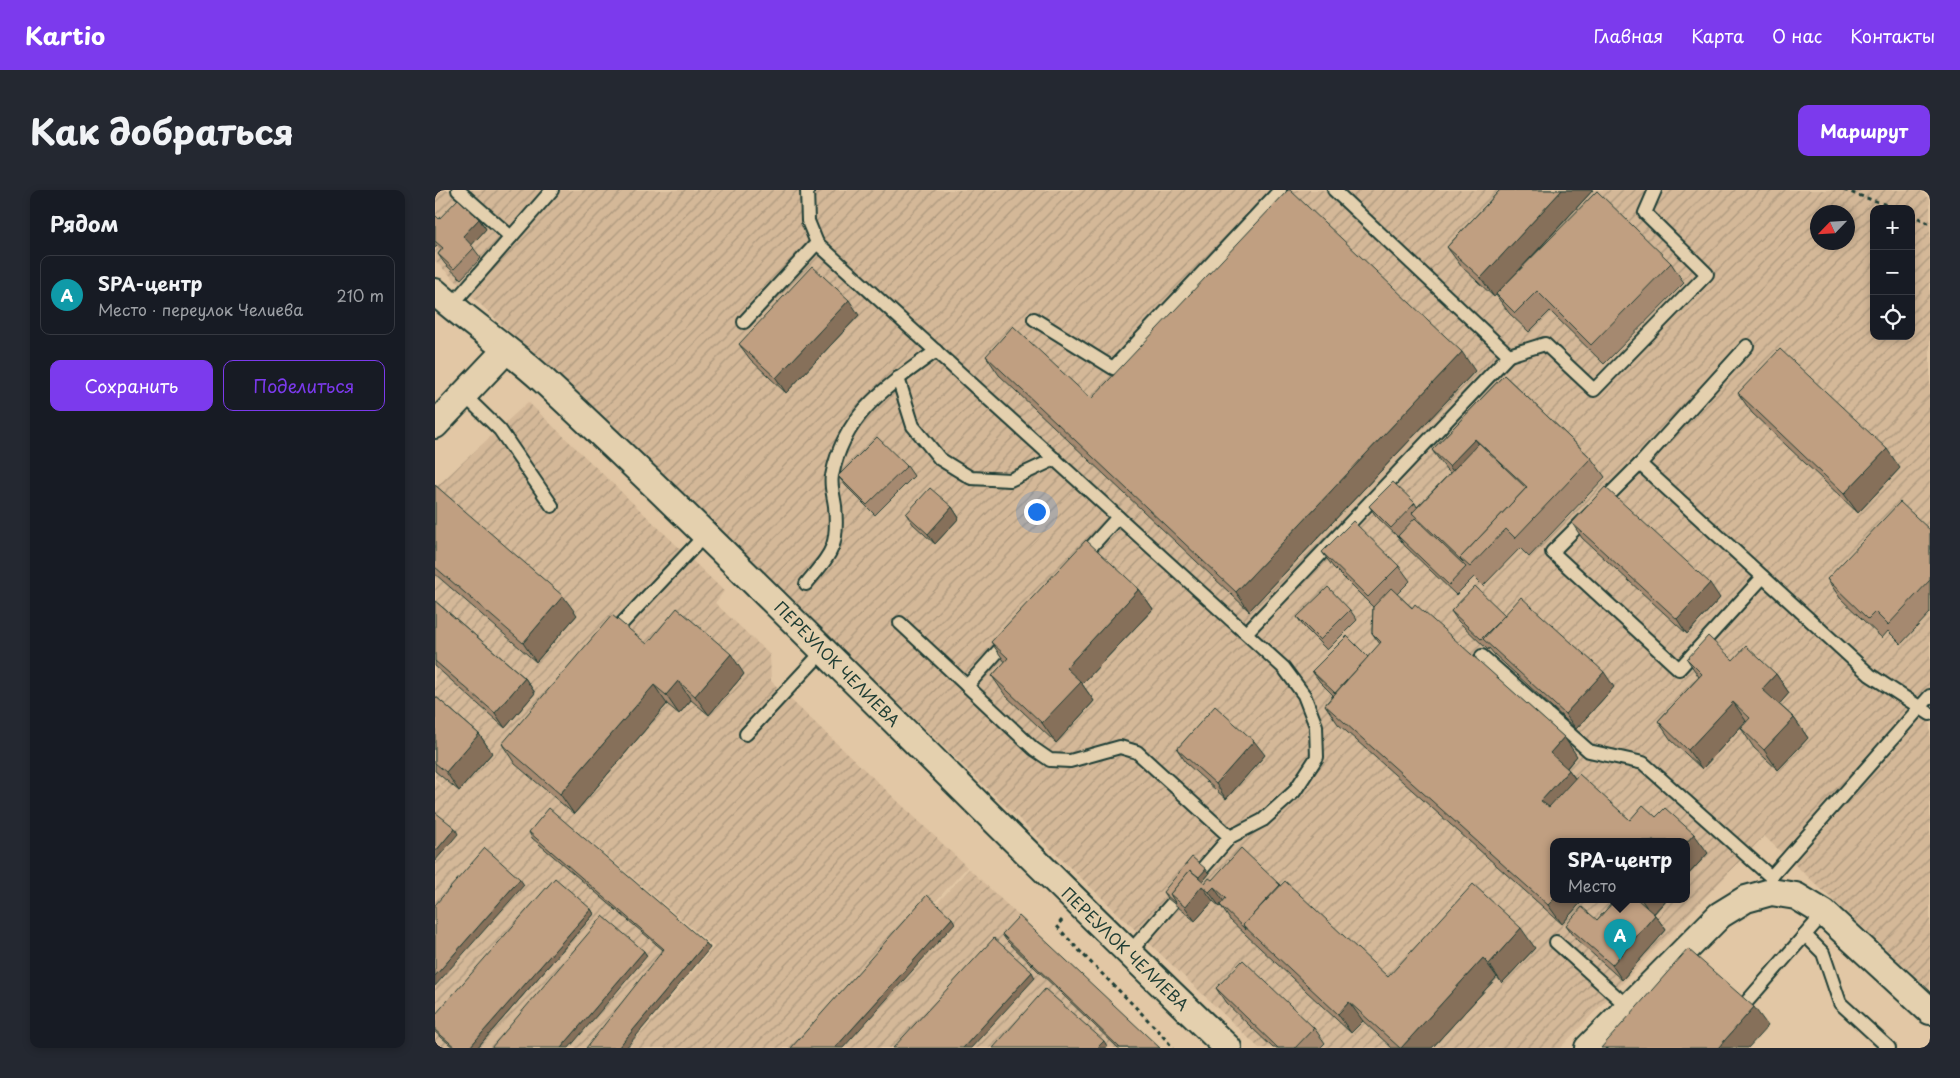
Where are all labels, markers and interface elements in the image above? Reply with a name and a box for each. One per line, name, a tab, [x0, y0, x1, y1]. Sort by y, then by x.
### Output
text: Kartio	[25, 17, 105, 53]
text: Главная	[1594, 22, 1663, 49]
text: Карта	[1691, 22, 1744, 49]
text: О нас	[1772, 22, 1822, 49]
text: Контакты	[1850, 22, 1935, 49]
text: Как добраться	[30, 104, 294, 157]
button: Маршрут	[1798, 105, 1930, 156]
north arrow	[1810, 205, 1855, 250]
map controls	[1870, 205, 1915, 340]
button: +	[1870, 205, 1915, 250]
text: Рядом	[50, 207, 118, 239]
button: −	[1870, 250, 1915, 295]
text: SPA-центр	[98, 269, 202, 297]
text: A	[61, 283, 73, 307]
text: 210 m	[336, 283, 384, 307]
button: locate	[1870, 295, 1915, 340]
text: Место · переулок Челиева	[98, 297, 303, 321]
button: Сохранить	[50, 360, 213, 411]
button: Поделиться	[223, 360, 385, 411]
your location	[1024, 499, 1050, 525]
street label: ПЕРЕУЛОК ЧЕЛИЕВА	[770, 595, 906, 732]
popup	[1550, 838, 1690, 903]
text: SPA-центр	[1568, 845, 1672, 873]
text: Место	[1568, 873, 1617, 897]
street label: ПЕРЕУЛОК ЧЕЛИЕВА	[1057, 881, 1195, 1016]
pin: A	[1604, 919, 1636, 960]

